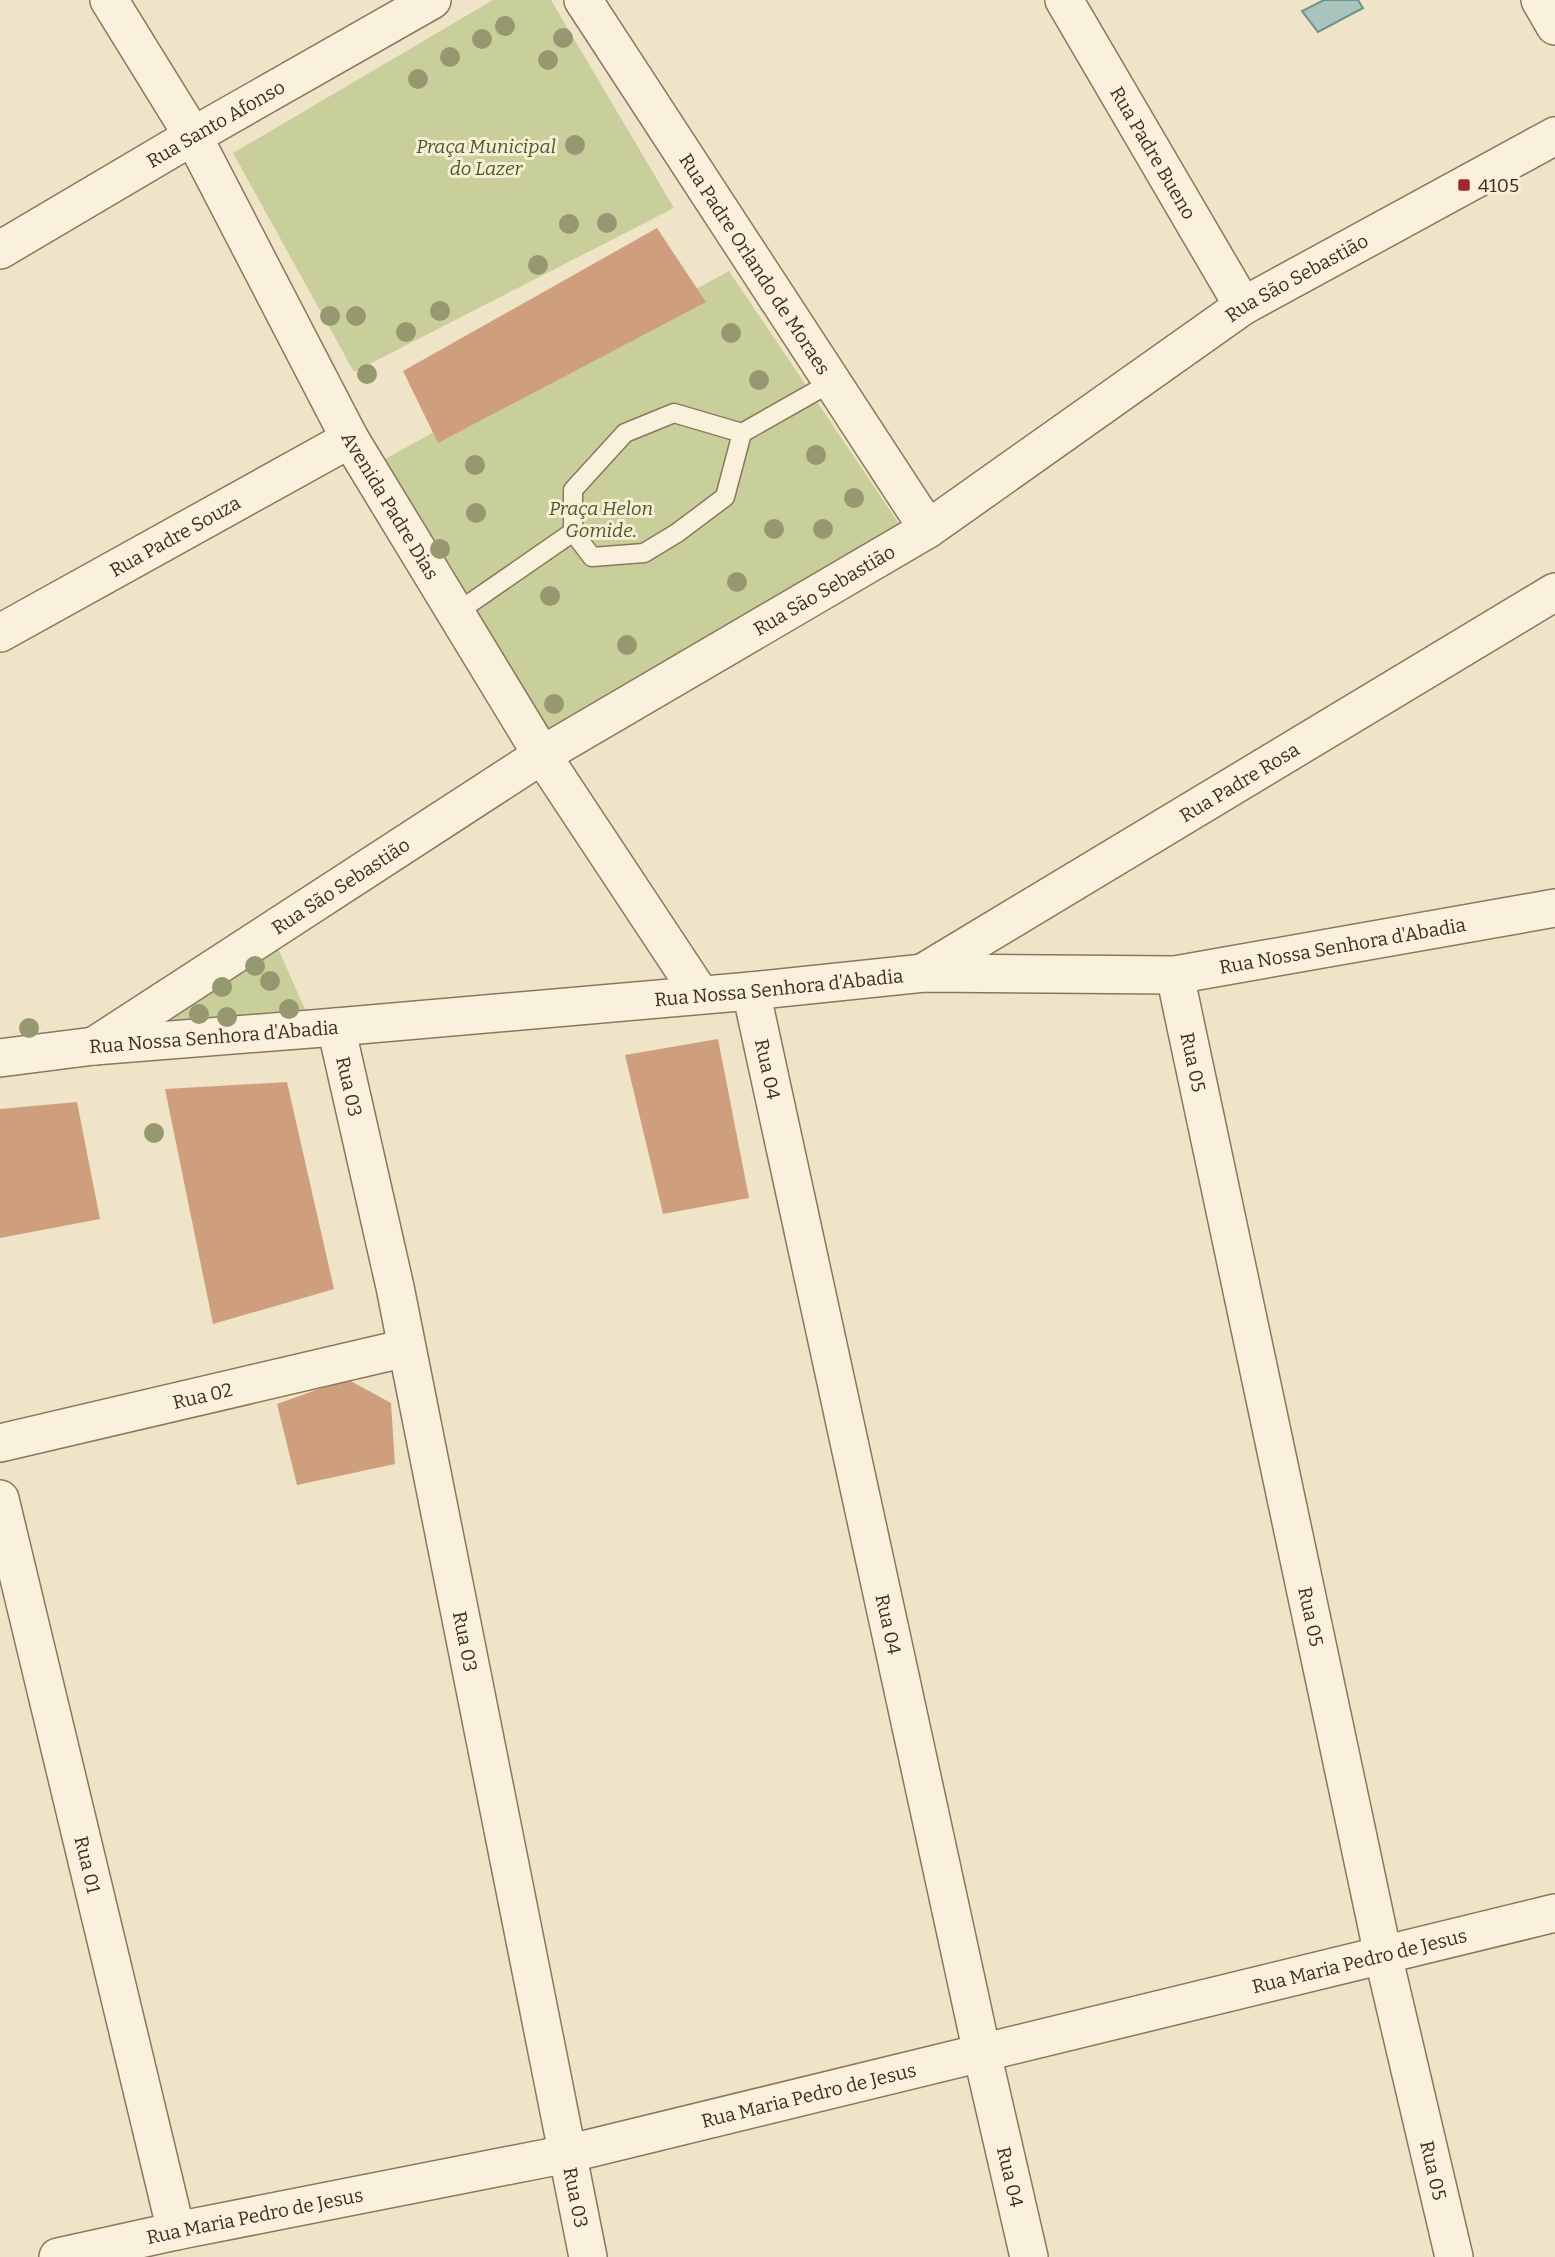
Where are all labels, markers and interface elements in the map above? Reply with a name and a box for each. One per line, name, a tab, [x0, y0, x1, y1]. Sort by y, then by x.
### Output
street label: Rua Santo Afonso	[142, 75, 289, 172]
street label: Rua Padre Bueno	[1106, 82, 1201, 223]
park label: Praça Municipal do Lazer	[416, 135, 556, 180]
street label: Rua Padre Orlando de Moraes	[675, 149, 836, 379]
place label: 4105	[1478, 174, 1519, 197]
marker: 4105	[1456, 177, 1472, 193]
street label: Rua São Sebastião	[1220, 229, 1372, 327]
street label: Avenida Padre Dias	[337, 428, 444, 584]
street label: Rua Padre Souza	[105, 490, 245, 582]
park label: Praça Helon Gomide.	[549, 497, 653, 542]
street label: Rua São Sebastião	[749, 539, 899, 640]
street label: Rua Padre Rosa	[1175, 737, 1304, 827]
street label: Rua São Sebastião	[267, 833, 414, 939]
street label: Rua Nossa Senhora d'Abadia	[1217, 912, 1468, 979]
street label: Rua Nossa Senhora d'Abadia	[653, 964, 905, 1011]
street label: Rua Nossa Senhora d'Abadia	[88, 1015, 340, 1058]
street label: Rua 05	[1176, 1030, 1211, 1094]
street label: Rua 04	[750, 1037, 786, 1102]
street label: Rua 03	[332, 1054, 367, 1119]
street label: Rua 02	[170, 1377, 235, 1414]
street label: Rua 05	[1294, 1585, 1329, 1649]
street label: Rua 04	[871, 1592, 907, 1657]
street label: Rua 03	[448, 1609, 483, 1674]
street label: Rua 01	[70, 1834, 106, 1896]
street label: Rua Maria Pedro de Jesus	[1250, 1923, 1469, 1998]
street label: Rua Maria Pedro de Jesus	[699, 2058, 918, 2132]
street label: Rua 05	[1415, 2138, 1452, 2202]
street label: Rua 04	[992, 2144, 1029, 2209]
street label: Rua 03	[559, 2165, 593, 2230]
street label: Rua Maria Pedro de Jesus	[144, 2183, 365, 2249]

